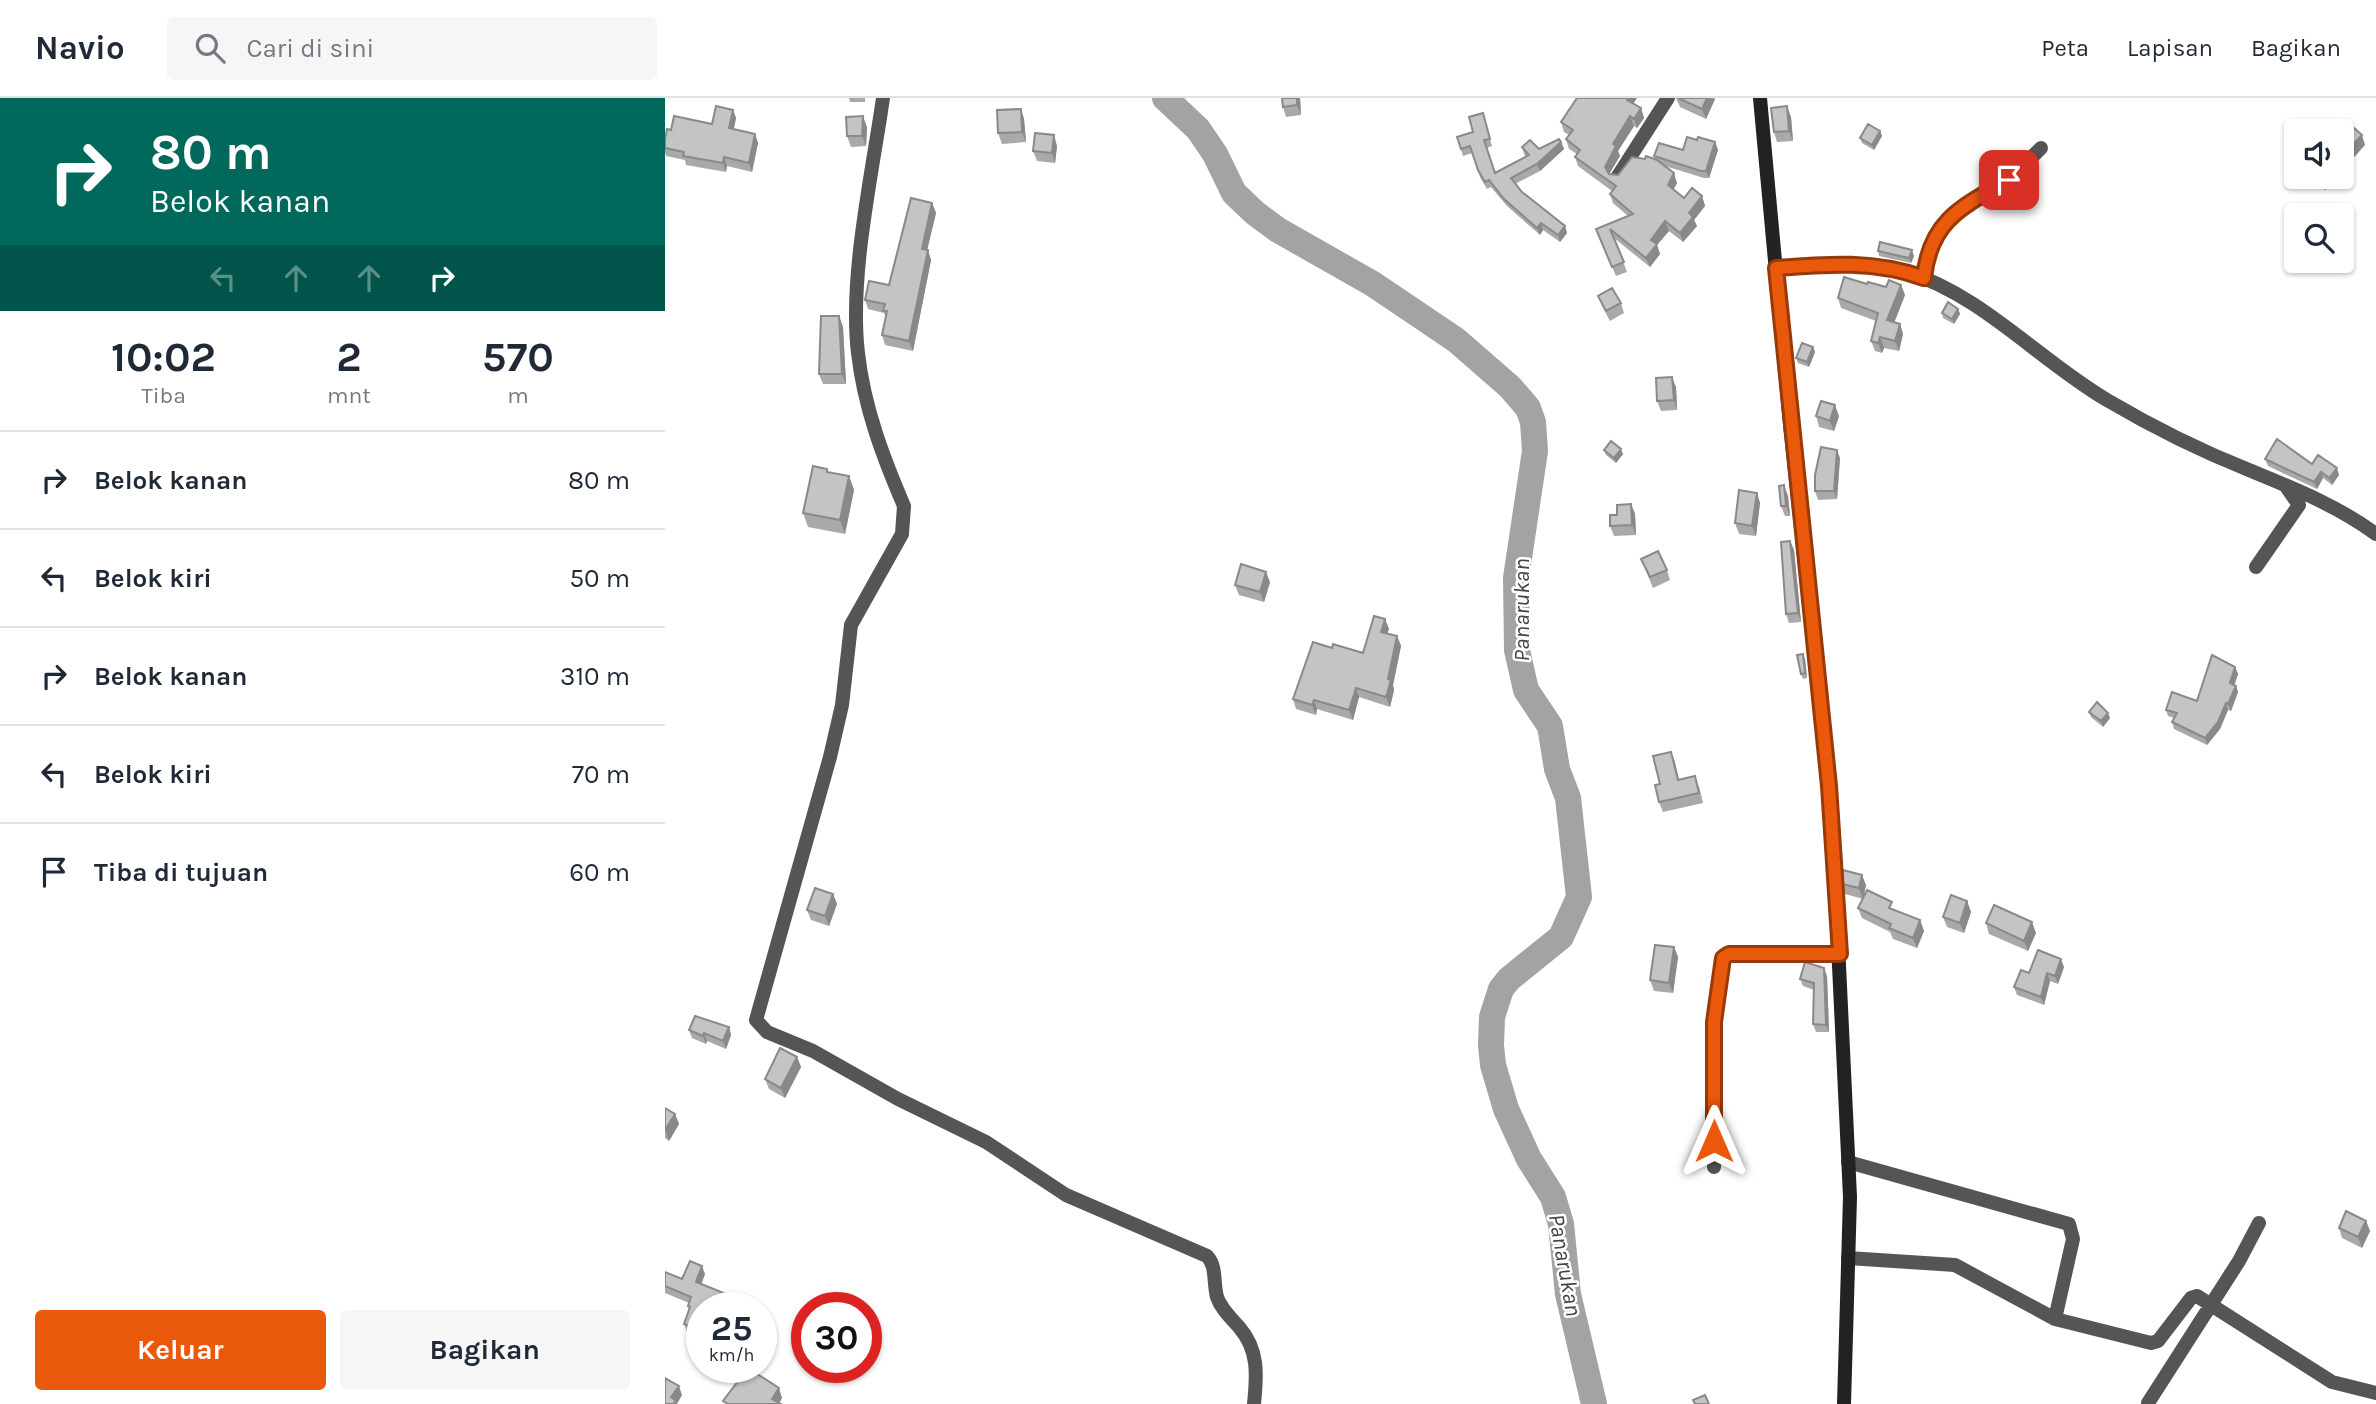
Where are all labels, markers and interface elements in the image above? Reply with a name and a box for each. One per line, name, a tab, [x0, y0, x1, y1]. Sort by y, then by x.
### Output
search box	[167, 17, 657, 80]
text: Navio	[35, 29, 125, 67]
icon: search	[191, 29, 229, 67]
text: Cari di sini	[247, 33, 374, 64]
text: Peta	[2041, 34, 2089, 62]
text: Lapisan	[2127, 34, 2213, 62]
text: Bagikan	[2251, 34, 2341, 62]
map controls	[2284, 119, 2354, 273]
button: sound	[2284, 119, 2354, 189]
text: 80 m	[150, 124, 272, 181]
icon: right	[35, 126, 126, 217]
pin	[1979, 150, 2039, 210]
icon: arrive	[1990, 161, 2028, 199]
text: Belok kanan	[150, 183, 330, 220]
button: search	[2284, 203, 2354, 273]
icon: left	[204, 259, 242, 297]
icon: ahead	[277, 259, 315, 297]
icon: ahead	[350, 259, 388, 297]
icon: right	[423, 259, 461, 297]
text: 10:02	[111, 332, 216, 382]
text: 2	[336, 332, 362, 382]
text: 570	[482, 332, 554, 382]
text: Tiba	[141, 382, 186, 409]
text: mnt	[327, 382, 371, 409]
text: m	[507, 382, 529, 409]
icon: right	[35, 461, 73, 499]
text: Belok kanan	[94, 465, 247, 496]
text: 80 m	[568, 465, 630, 496]
water label: Panarukan	[1508, 558, 1535, 662]
icon: left	[35, 559, 73, 597]
text: Belok kiri	[94, 563, 212, 594]
text: 50 m	[569, 563, 630, 594]
icon: right	[35, 657, 73, 695]
text: Belok kanan	[94, 661, 247, 692]
text: 310 m	[560, 661, 630, 692]
icon: left	[35, 755, 73, 793]
text: Belok kiri	[94, 759, 212, 790]
text: 70 m	[572, 759, 630, 790]
icon: arrive	[35, 853, 73, 891]
text: Tiba di tujuan	[94, 857, 268, 888]
text: 60 m	[569, 857, 630, 888]
position arrow	[1677, 1104, 1751, 1178]
water label: Panarukan	[1543, 1212, 1587, 1318]
speed limit sign: 30	[791, 1292, 882, 1383]
text: 25	[711, 1308, 752, 1349]
button: Keluar	[35, 1310, 326, 1390]
button: Bagikan	[340, 1310, 630, 1390]
text: km/h	[709, 1344, 754, 1366]

